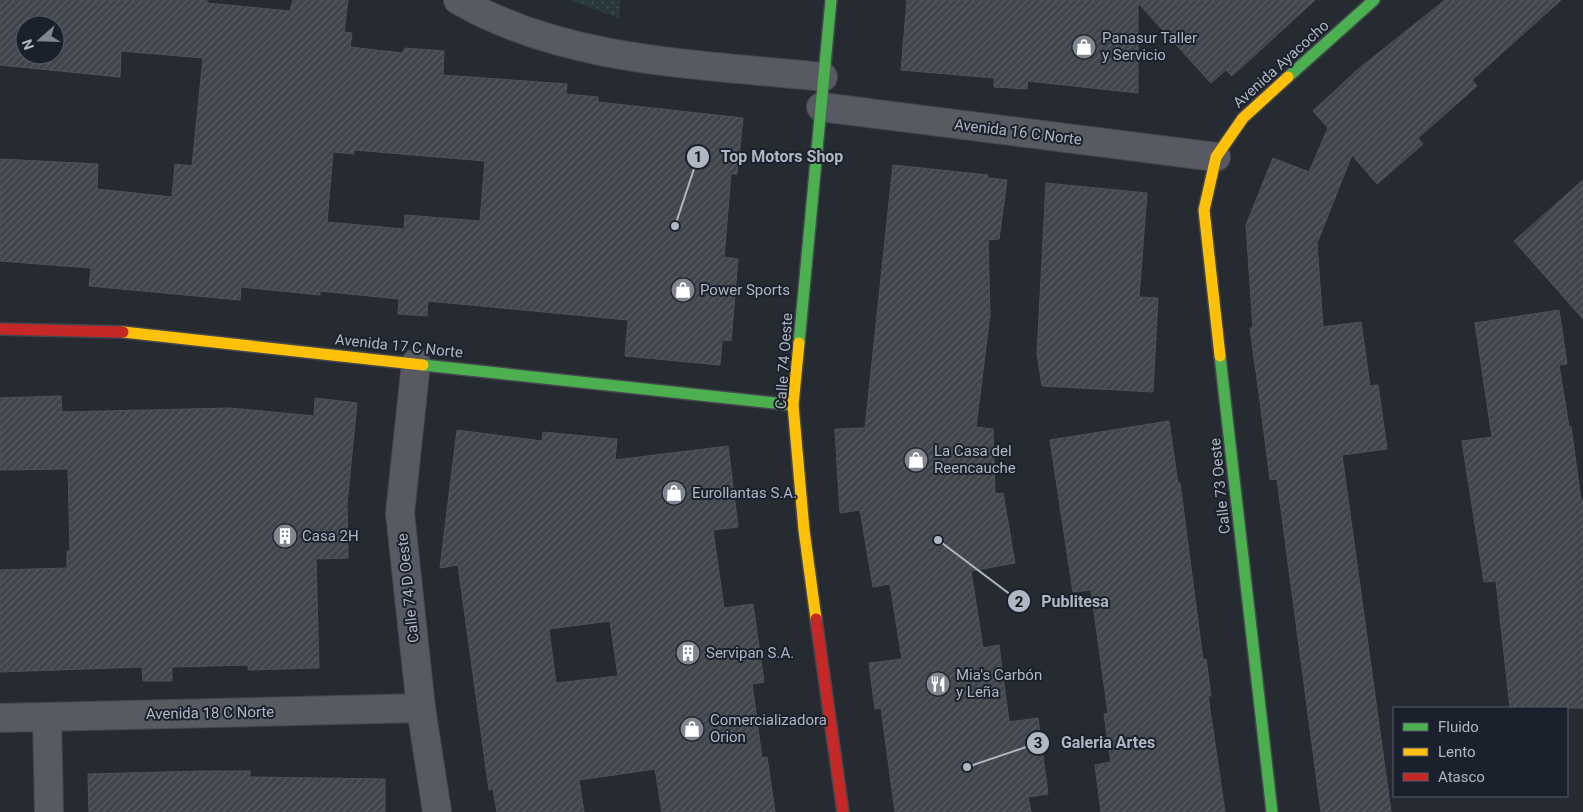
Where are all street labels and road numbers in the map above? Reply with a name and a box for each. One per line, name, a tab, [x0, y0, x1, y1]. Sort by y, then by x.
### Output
street label: Avenida Ayacocho	[1229, 16, 1333, 112]
street label: Avenida 16 C Norte	[953, 115, 1083, 149]
street label: Calle 74 Oeste	[772, 312, 796, 410]
street label: Avenida 17 C Norte	[334, 330, 464, 362]
street label: Calle 73 Oeste	[1206, 437, 1234, 535]
street label: Calle 74 D Oeste	[393, 532, 423, 644]
street label: Avenida 18 C Norte	[146, 703, 274, 723]

